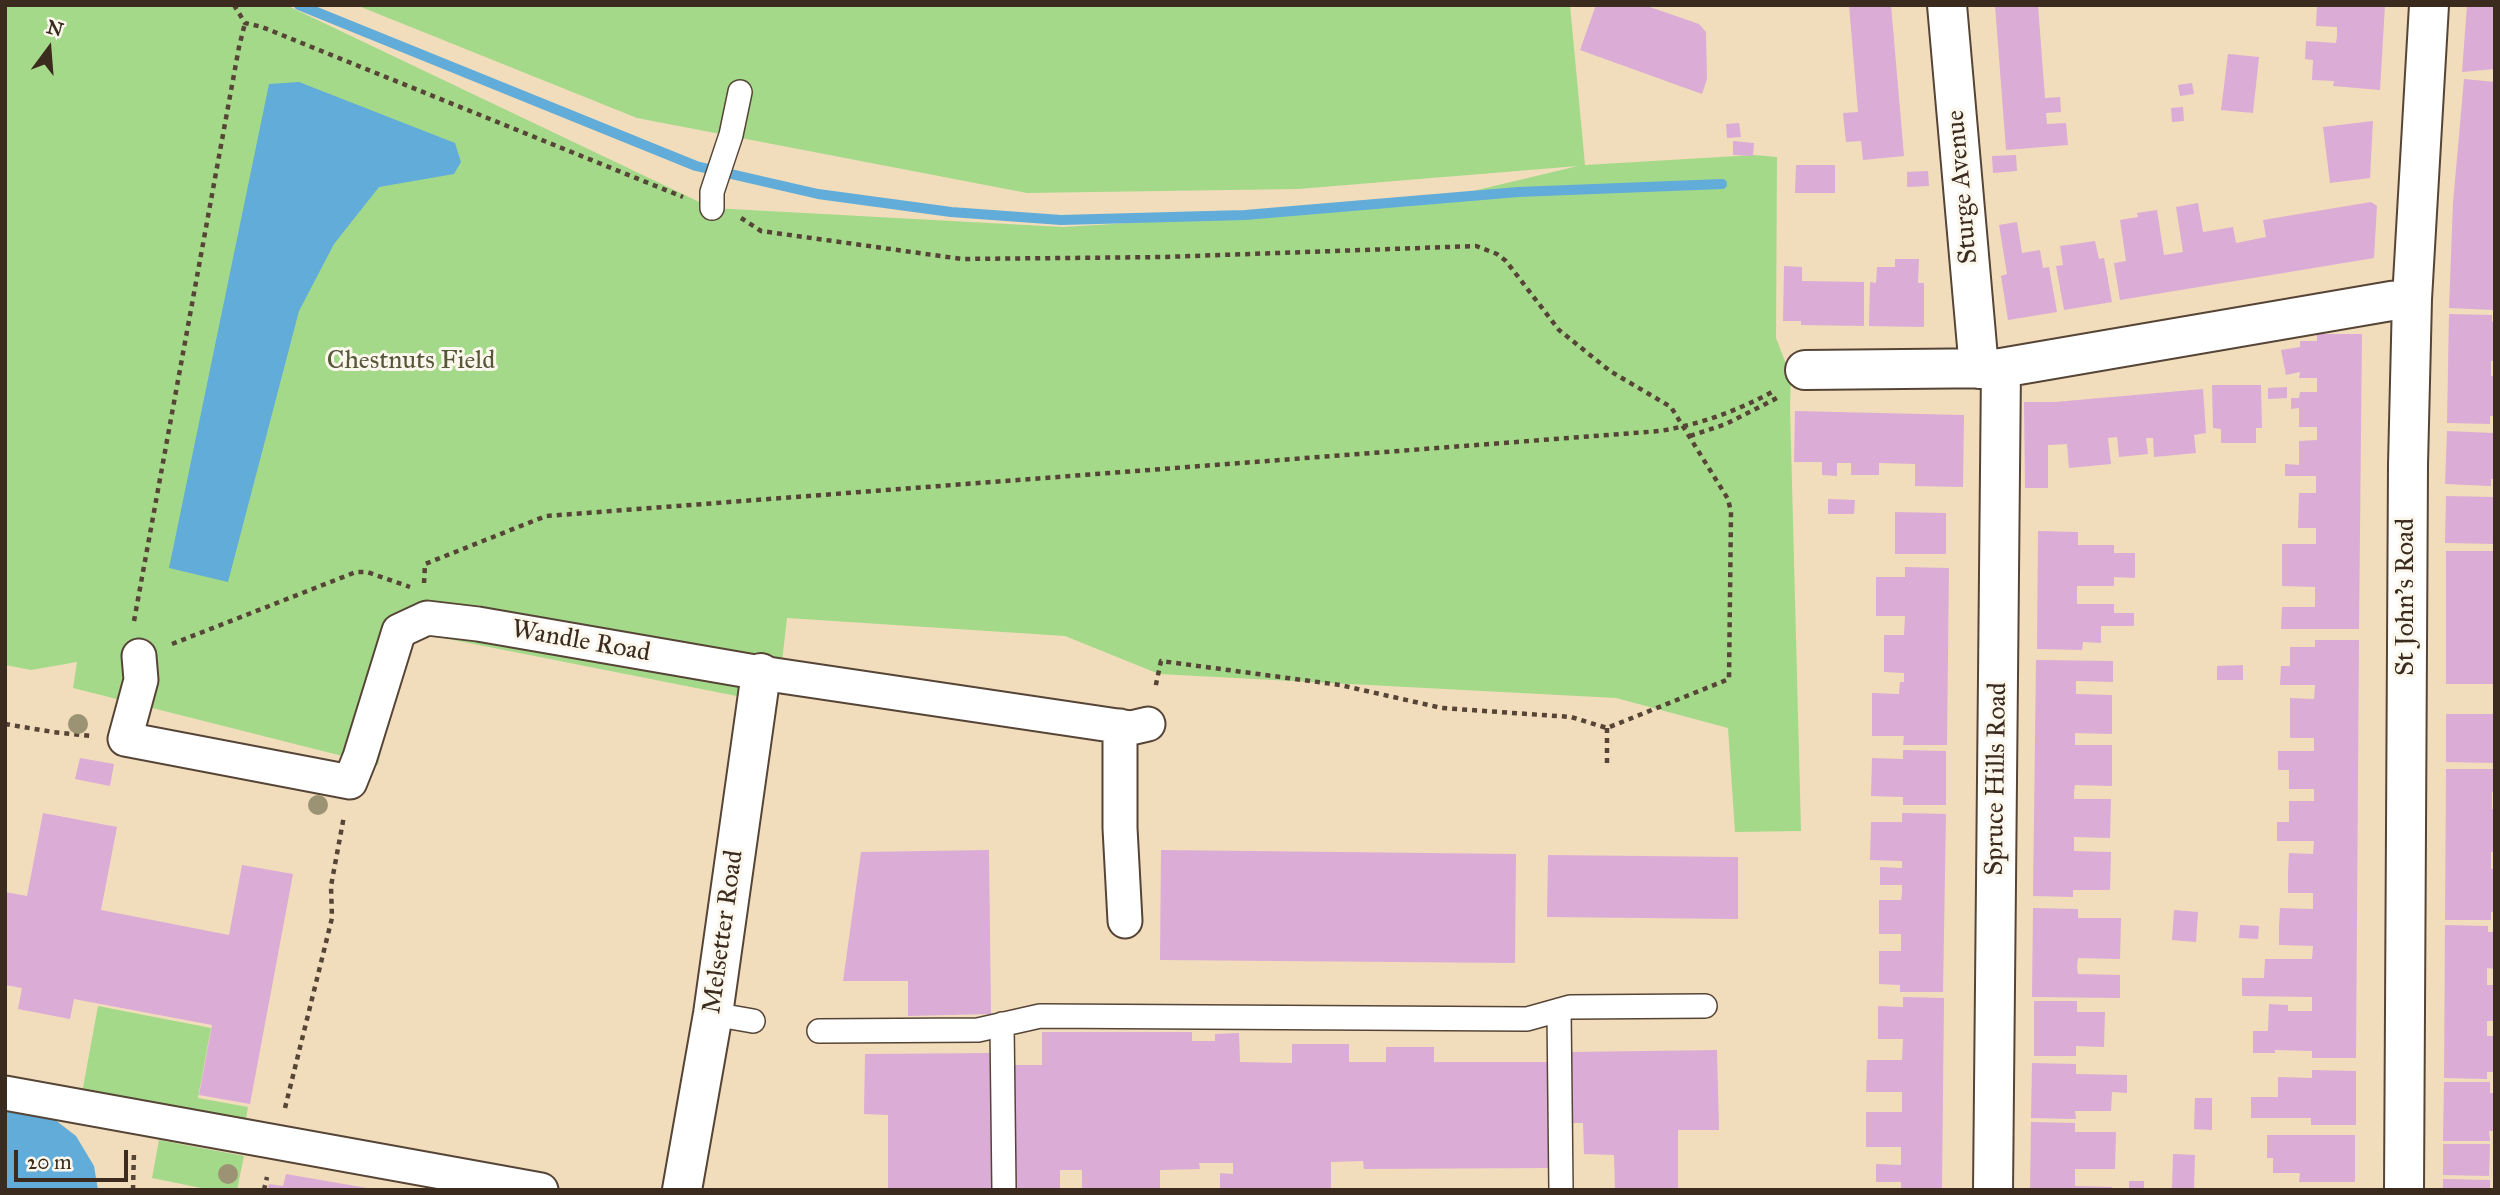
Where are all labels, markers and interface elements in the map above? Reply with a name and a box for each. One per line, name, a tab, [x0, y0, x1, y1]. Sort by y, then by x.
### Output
north arrow	[14, 14, 84, 84]
text: N	[44, 15, 66, 42]
street label: Sturge Avenue	[1941, 109, 1985, 265]
park label: Chestnuts Field	[327, 346, 495, 378]
street label: St John's Road	[2391, 518, 2423, 676]
street label: Wandle Road	[509, 614, 653, 670]
street label: Spruce Hills Road	[1980, 682, 2014, 876]
street label: Melsetter Road	[697, 848, 751, 1016]
scale bar	[18, 1136, 131, 1180]
text: 20 m	[27, 1149, 72, 1175]

